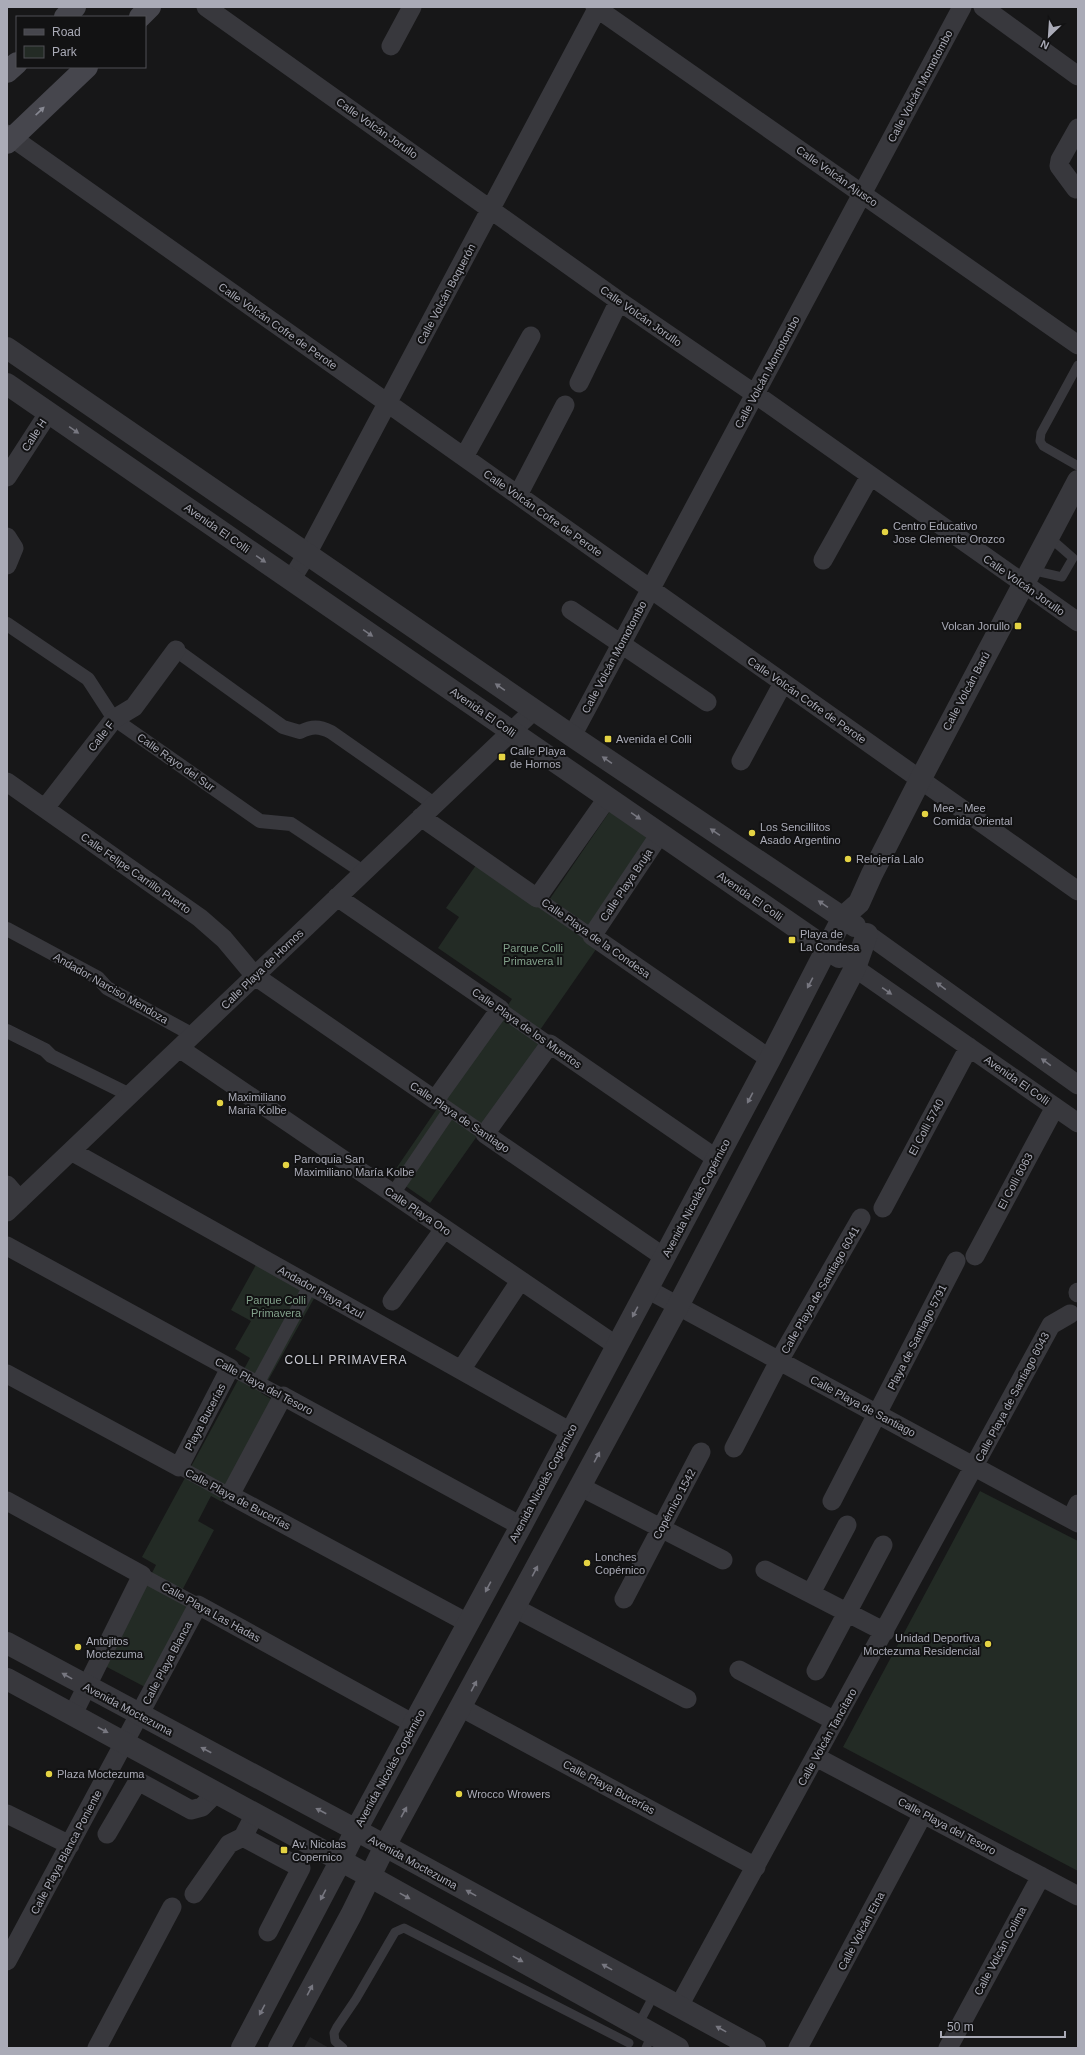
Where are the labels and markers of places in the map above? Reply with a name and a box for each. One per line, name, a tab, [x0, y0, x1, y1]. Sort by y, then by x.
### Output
place label: Centro Educativo Jose Clemente Orozco	[893, 520, 1005, 545]
marker: Centro Educativo Jose Clemente Orozco	[880, 527, 890, 537]
place label: Volcan Jorullo	[942, 620, 1010, 632]
marker: Volcan Jorullo	[1013, 621, 1023, 631]
place label: Avenida el Colli	[616, 733, 692, 745]
marker: Avenida el Colli	[603, 734, 613, 744]
place label: Calle Playa de Hornos	[510, 745, 567, 770]
marker: Calle Playa de Hornos	[497, 752, 507, 762]
place label: Mee - Mee Comida Oriental	[933, 802, 1012, 827]
marker: Mee - Mee Comida Oriental	[920, 809, 930, 819]
place label: Los Sencillitos Asado Argentino	[760, 821, 841, 846]
marker: Los Sencillitos Asado Argentino	[747, 828, 757, 838]
place label: Relojería Lalo	[856, 853, 924, 865]
marker: Relojería Lalo	[843, 854, 853, 864]
place label: Playa de La Condesa	[800, 928, 860, 953]
marker: Playa de La Condesa	[787, 935, 797, 945]
place label: Maximiliano Maria Kolbe	[228, 1091, 287, 1116]
marker: Maximiliano Maria Kolbe	[215, 1098, 225, 1108]
place label: Parroquia San Maximiliano María Kolbe	[294, 1153, 414, 1178]
marker: Parroquia San Maximiliano María Kolbe	[281, 1160, 291, 1170]
place label: Lonches Copérnico	[595, 1551, 645, 1576]
marker: Lonches Copérnico	[582, 1558, 592, 1568]
place label: Unidad Deportiva Moctezuma Residencial	[863, 1632, 981, 1657]
place label: Antojitos Moctezuma	[86, 1635, 144, 1660]
marker: Unidad Deportiva Moctezuma Residencial	[983, 1639, 993, 1649]
marker: Antojitos Moctezuma	[73, 1642, 83, 1652]
place label: Plaza Moctezuma	[57, 1768, 145, 1780]
marker: Plaza Moctezuma	[44, 1769, 54, 1779]
place label: Wrocco Wrowers	[467, 1788, 551, 1800]
marker: Wrocco Wrowers	[454, 1789, 464, 1799]
place label: Av. Nicolas Copernico	[292, 1838, 347, 1863]
marker: Av. Nicolas Copernico	[279, 1845, 289, 1855]

